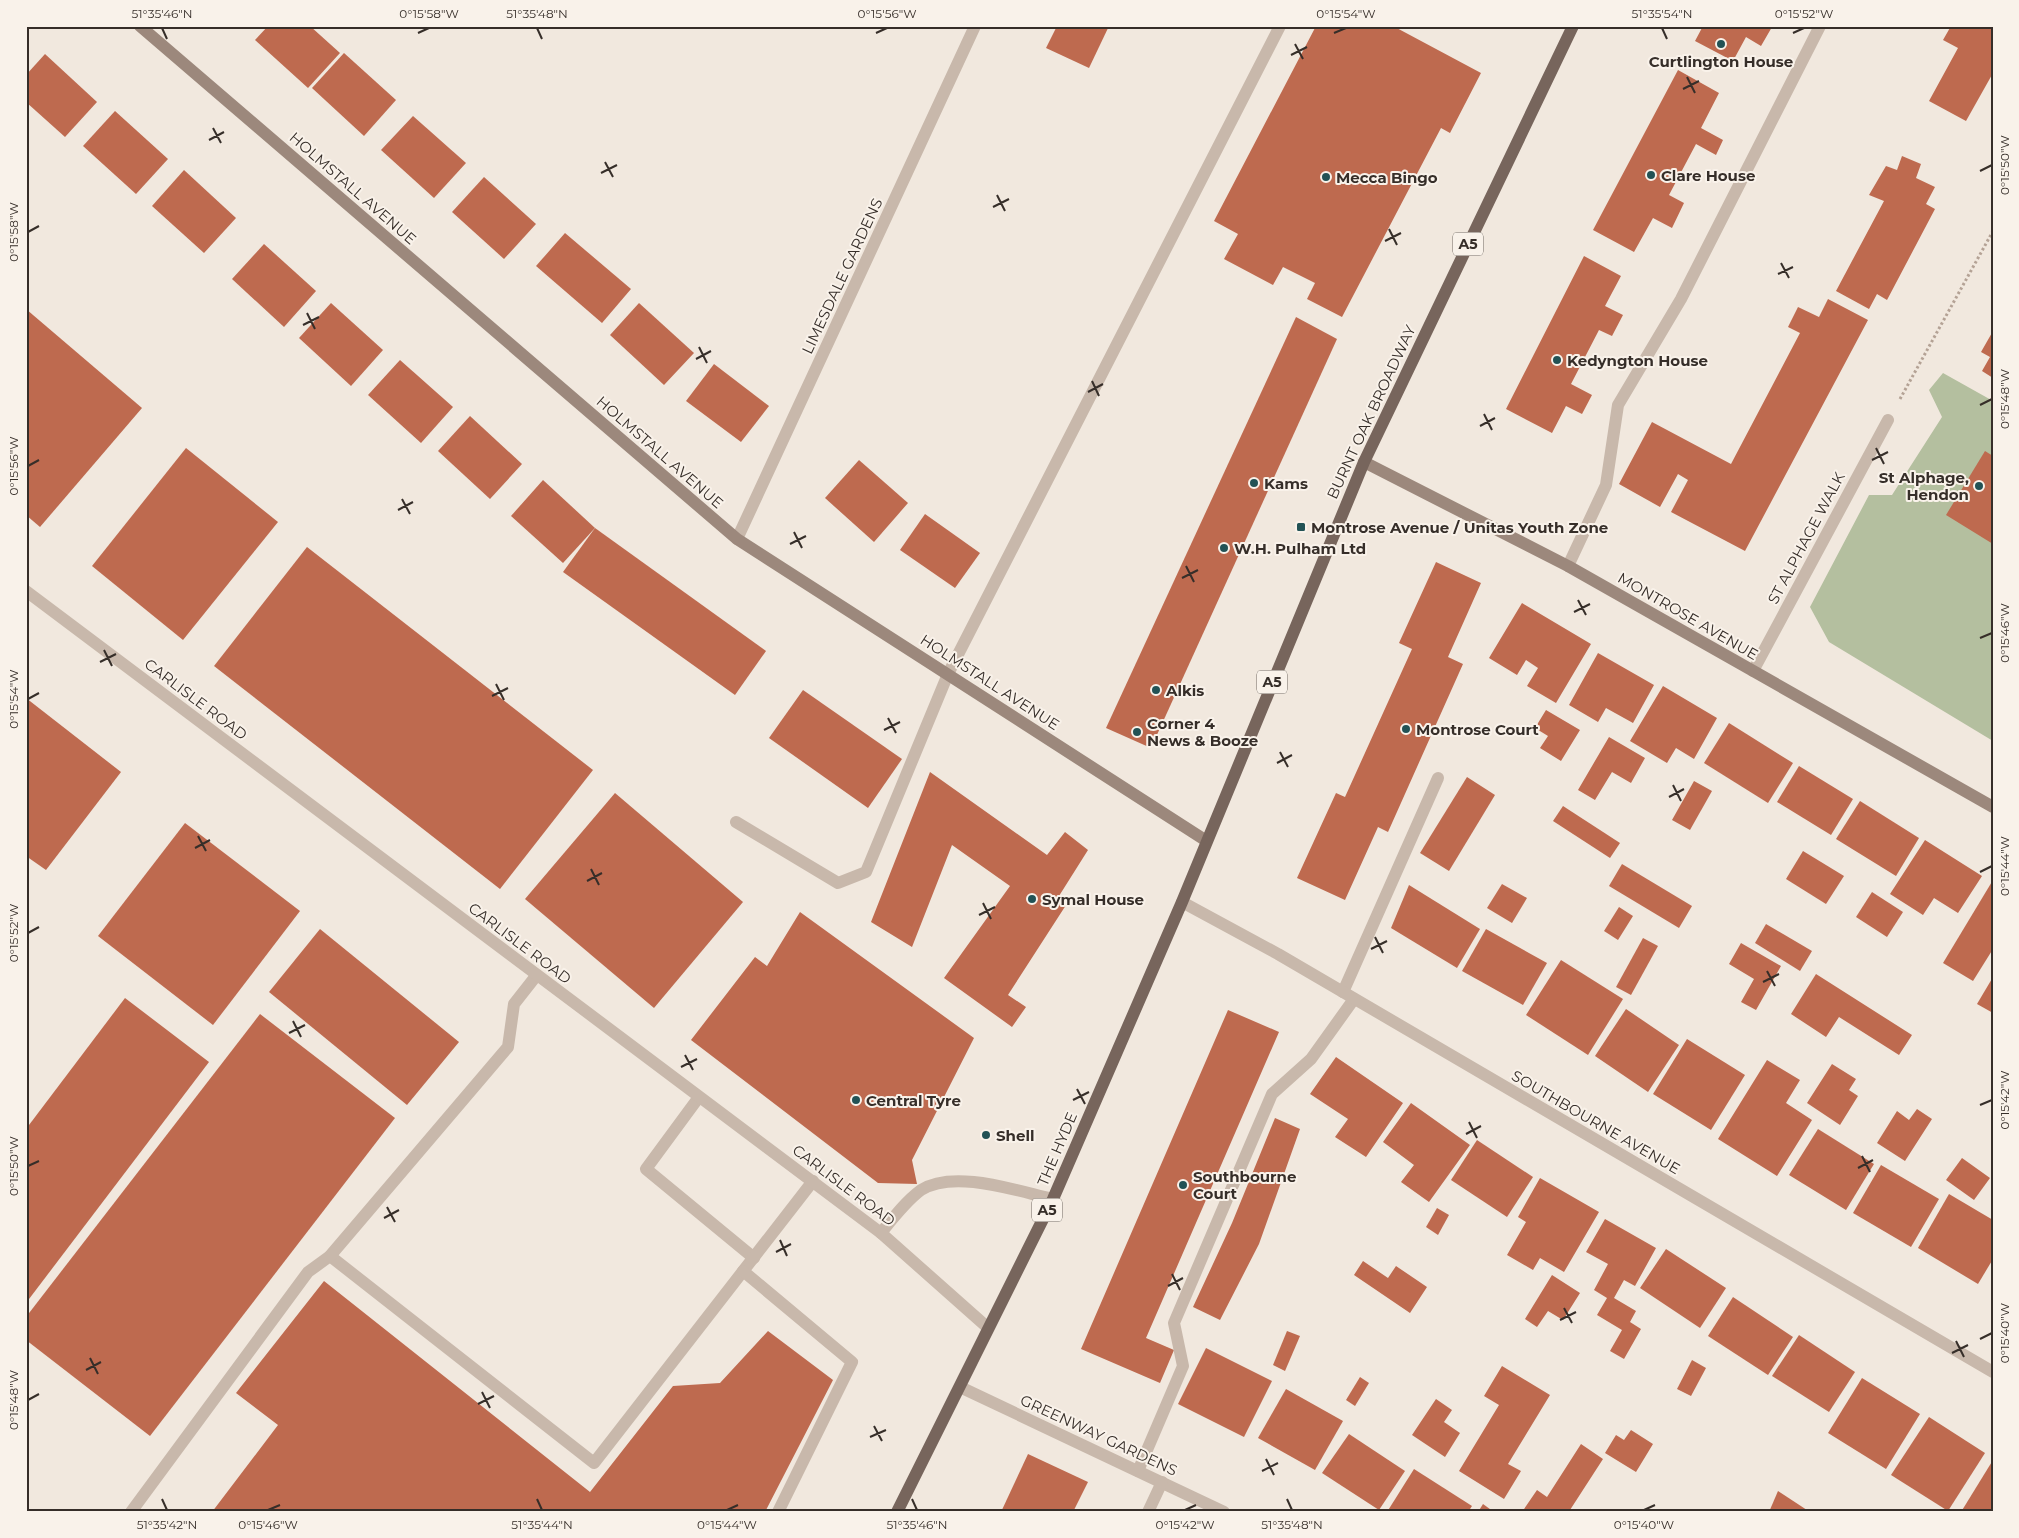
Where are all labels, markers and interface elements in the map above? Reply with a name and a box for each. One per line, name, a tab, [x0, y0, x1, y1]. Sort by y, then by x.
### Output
text: 51°35'46"N	[131, 6, 193, 21]
text: 0°15'58"W	[399, 6, 459, 21]
text: 51°35'48"N	[506, 6, 568, 21]
text: 0°15'56"W	[858, 6, 916, 21]
text: 0°15'54"W	[1316, 6, 1376, 21]
text: 51°35'54"N	[1632, 6, 1692, 21]
text: 0°15'52"W	[1775, 6, 1833, 21]
marker: Curtlington House	[1715, 38, 1727, 50]
place label: Curtlington House	[1649, 52, 1793, 71]
street label: HOLMSTALL AVENUE	[286, 128, 420, 248]
text: 0°15'50"W	[1997, 135, 2012, 195]
place label: Clare House	[1661, 166, 1755, 185]
place label: Mecca Bingo	[1336, 168, 1438, 187]
marker: Clare House	[1645, 169, 1657, 181]
marker: Mecca Bingo	[1320, 171, 1332, 183]
street label: LIMESDALE GARDENS	[798, 195, 886, 357]
text: 0°15'58"W	[6, 202, 21, 262]
road number: A5	[1453, 232, 1483, 255]
street label: BURNT OAK BROADWAY	[1322, 322, 1420, 502]
place label: Kedyngton House	[1567, 351, 1708, 370]
marker: Kedyngton House	[1551, 354, 1563, 366]
text: 0°15'48"W	[1997, 369, 2012, 429]
street label: HOLMSTALL AVENUE	[593, 392, 727, 512]
text: 0°15'56"W	[6, 437, 21, 495]
place label: St Alphage, Hendon	[1879, 468, 1969, 504]
street label: ST ALPHAGE WALK	[1763, 469, 1849, 607]
place label: Kams	[1264, 474, 1308, 493]
marker: Kams	[1248, 477, 1260, 489]
marker: St Alphage, Hendon	[1973, 480, 1985, 492]
place label: Montrose Avenue / Unitas Youth Zone	[1311, 518, 1608, 537]
marker: Montrose Avenue / Unitas Youth Zone	[1295, 521, 1307, 533]
place label: W.H. Pulham Ltd	[1234, 539, 1366, 558]
marker: W.H. Pulham Ltd	[1218, 542, 1230, 554]
street label: MONTROSE AVENUE	[1614, 568, 1762, 664]
text: 0°15'46"W	[1997, 603, 2012, 663]
street label: HOLMSTALL AVENUE	[917, 630, 1063, 734]
street label: CARLISLE ROAD	[141, 654, 251, 744]
text: 0°15'54"W	[6, 669, 21, 729]
road number: A5	[1257, 670, 1287, 694]
place label: Alkis	[1165, 681, 1204, 700]
marker: Alkis	[1150, 684, 1162, 696]
place label: Corner 4 News & Booze	[1147, 714, 1258, 750]
place label: Montrose Court	[1416, 720, 1539, 739]
marker: Montrose Court	[1400, 723, 1412, 735]
marker: Corner 4 News & Booze	[1131, 726, 1143, 738]
text: 0°15'44"W	[1997, 836, 2012, 896]
place label: Symal House	[1042, 890, 1144, 909]
marker: Symal House	[1026, 893, 1038, 905]
street label: CARLISLE ROAD	[465, 898, 575, 988]
text: 0°15'52"W	[6, 904, 21, 962]
street label: SOUTHBOURNE AVENUE	[1508, 1066, 1684, 1178]
text: 0°15'42"W	[1997, 1070, 2012, 1130]
place label: Central Tyre	[866, 1091, 961, 1110]
marker: Central Tyre	[850, 1094, 862, 1106]
street label: THE HYDE	[1033, 1109, 1081, 1189]
place label: Shell	[996, 1126, 1035, 1145]
marker: Shell	[980, 1129, 992, 1141]
text: 0°15'50"W	[6, 1136, 21, 1196]
street label: CARLISLE ROAD	[789, 1140, 899, 1230]
place label: Southbourne Court	[1193, 1167, 1296, 1203]
marker: Southbourne Court	[1177, 1179, 1189, 1191]
road number: A5	[1032, 1198, 1062, 1222]
text: 0°15'40"W	[1997, 1303, 2012, 1363]
text: 0°15'48"W	[6, 1370, 21, 1430]
street label: GREENWAY GARDENS	[1017, 1390, 1181, 1480]
text: 51°35'42"N	[137, 1517, 197, 1532]
text: 0°15'46"W	[238, 1517, 298, 1532]
text: 51°35'44"N	[511, 1517, 573, 1532]
text: 0°15'44"W	[697, 1517, 757, 1532]
text: 51°35'46"N	[886, 1517, 948, 1532]
text: 0°15'42"W	[1155, 1517, 1215, 1532]
text: 51°35'48"N	[1261, 1517, 1323, 1532]
text: 0°15'40"W	[1614, 1517, 1674, 1532]

